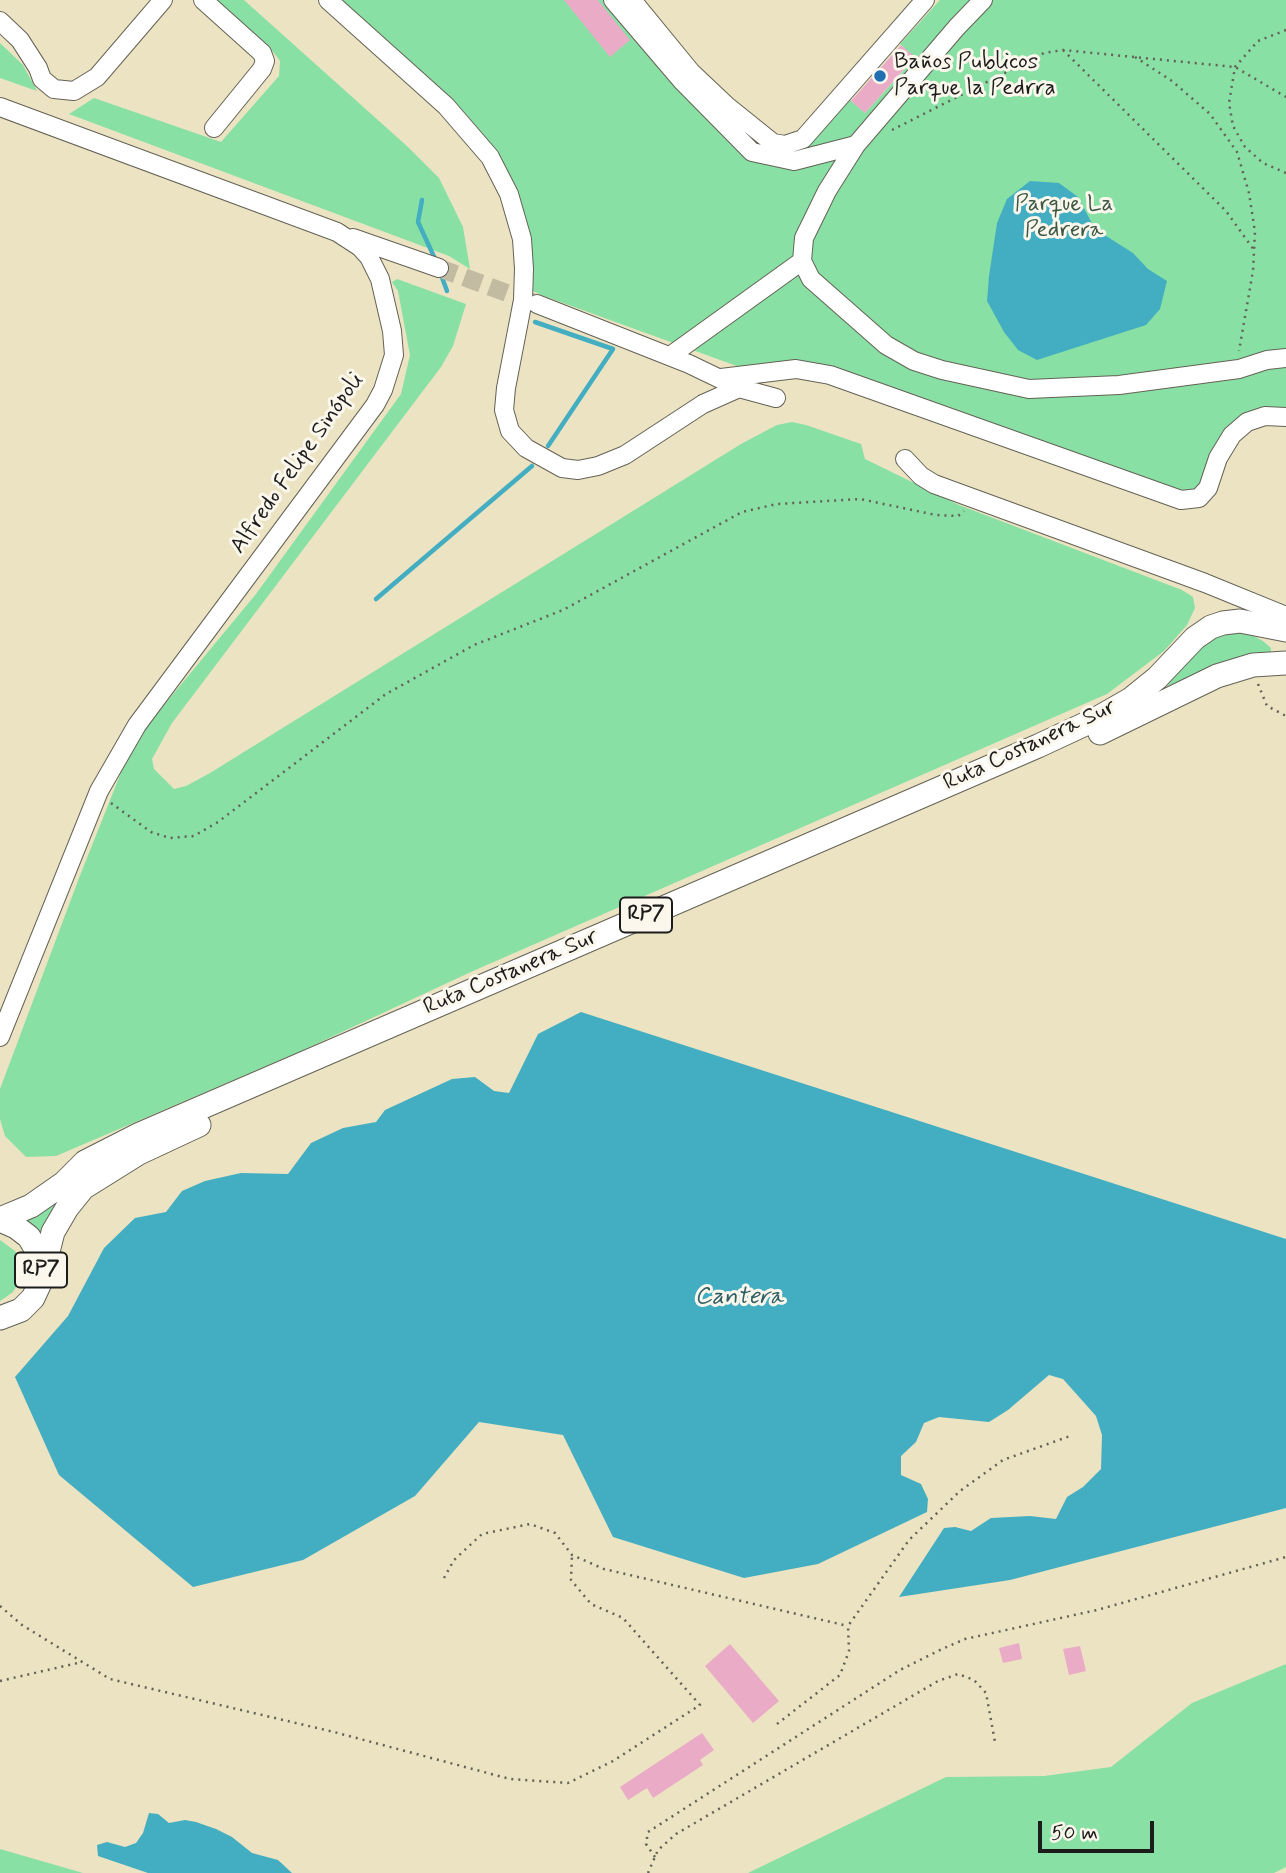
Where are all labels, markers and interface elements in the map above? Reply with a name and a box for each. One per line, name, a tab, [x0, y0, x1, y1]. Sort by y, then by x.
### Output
place label: Baños Publicos Parque la Pedrra	[894, 49, 1056, 103]
marker: Baños Publicos Parque la Pedrra	[872, 68, 888, 84]
park label: Parque La Pedrera	[1015, 191, 1113, 245]
street label: Alfredo Felipe Sinópoli	[225, 368, 371, 560]
street label: Ruta Costanera Sur	[939, 694, 1121, 798]
road number: RP7	[620, 898, 672, 932]
street label: Ruta Costanera Sur	[420, 924, 602, 1022]
road number: RP7	[15, 1252, 67, 1288]
water label: Cantera	[695, 1284, 783, 1312]
scale bar	[1041, 1806, 1156, 1850]
text: 50 m	[1051, 1819, 1098, 1847]

